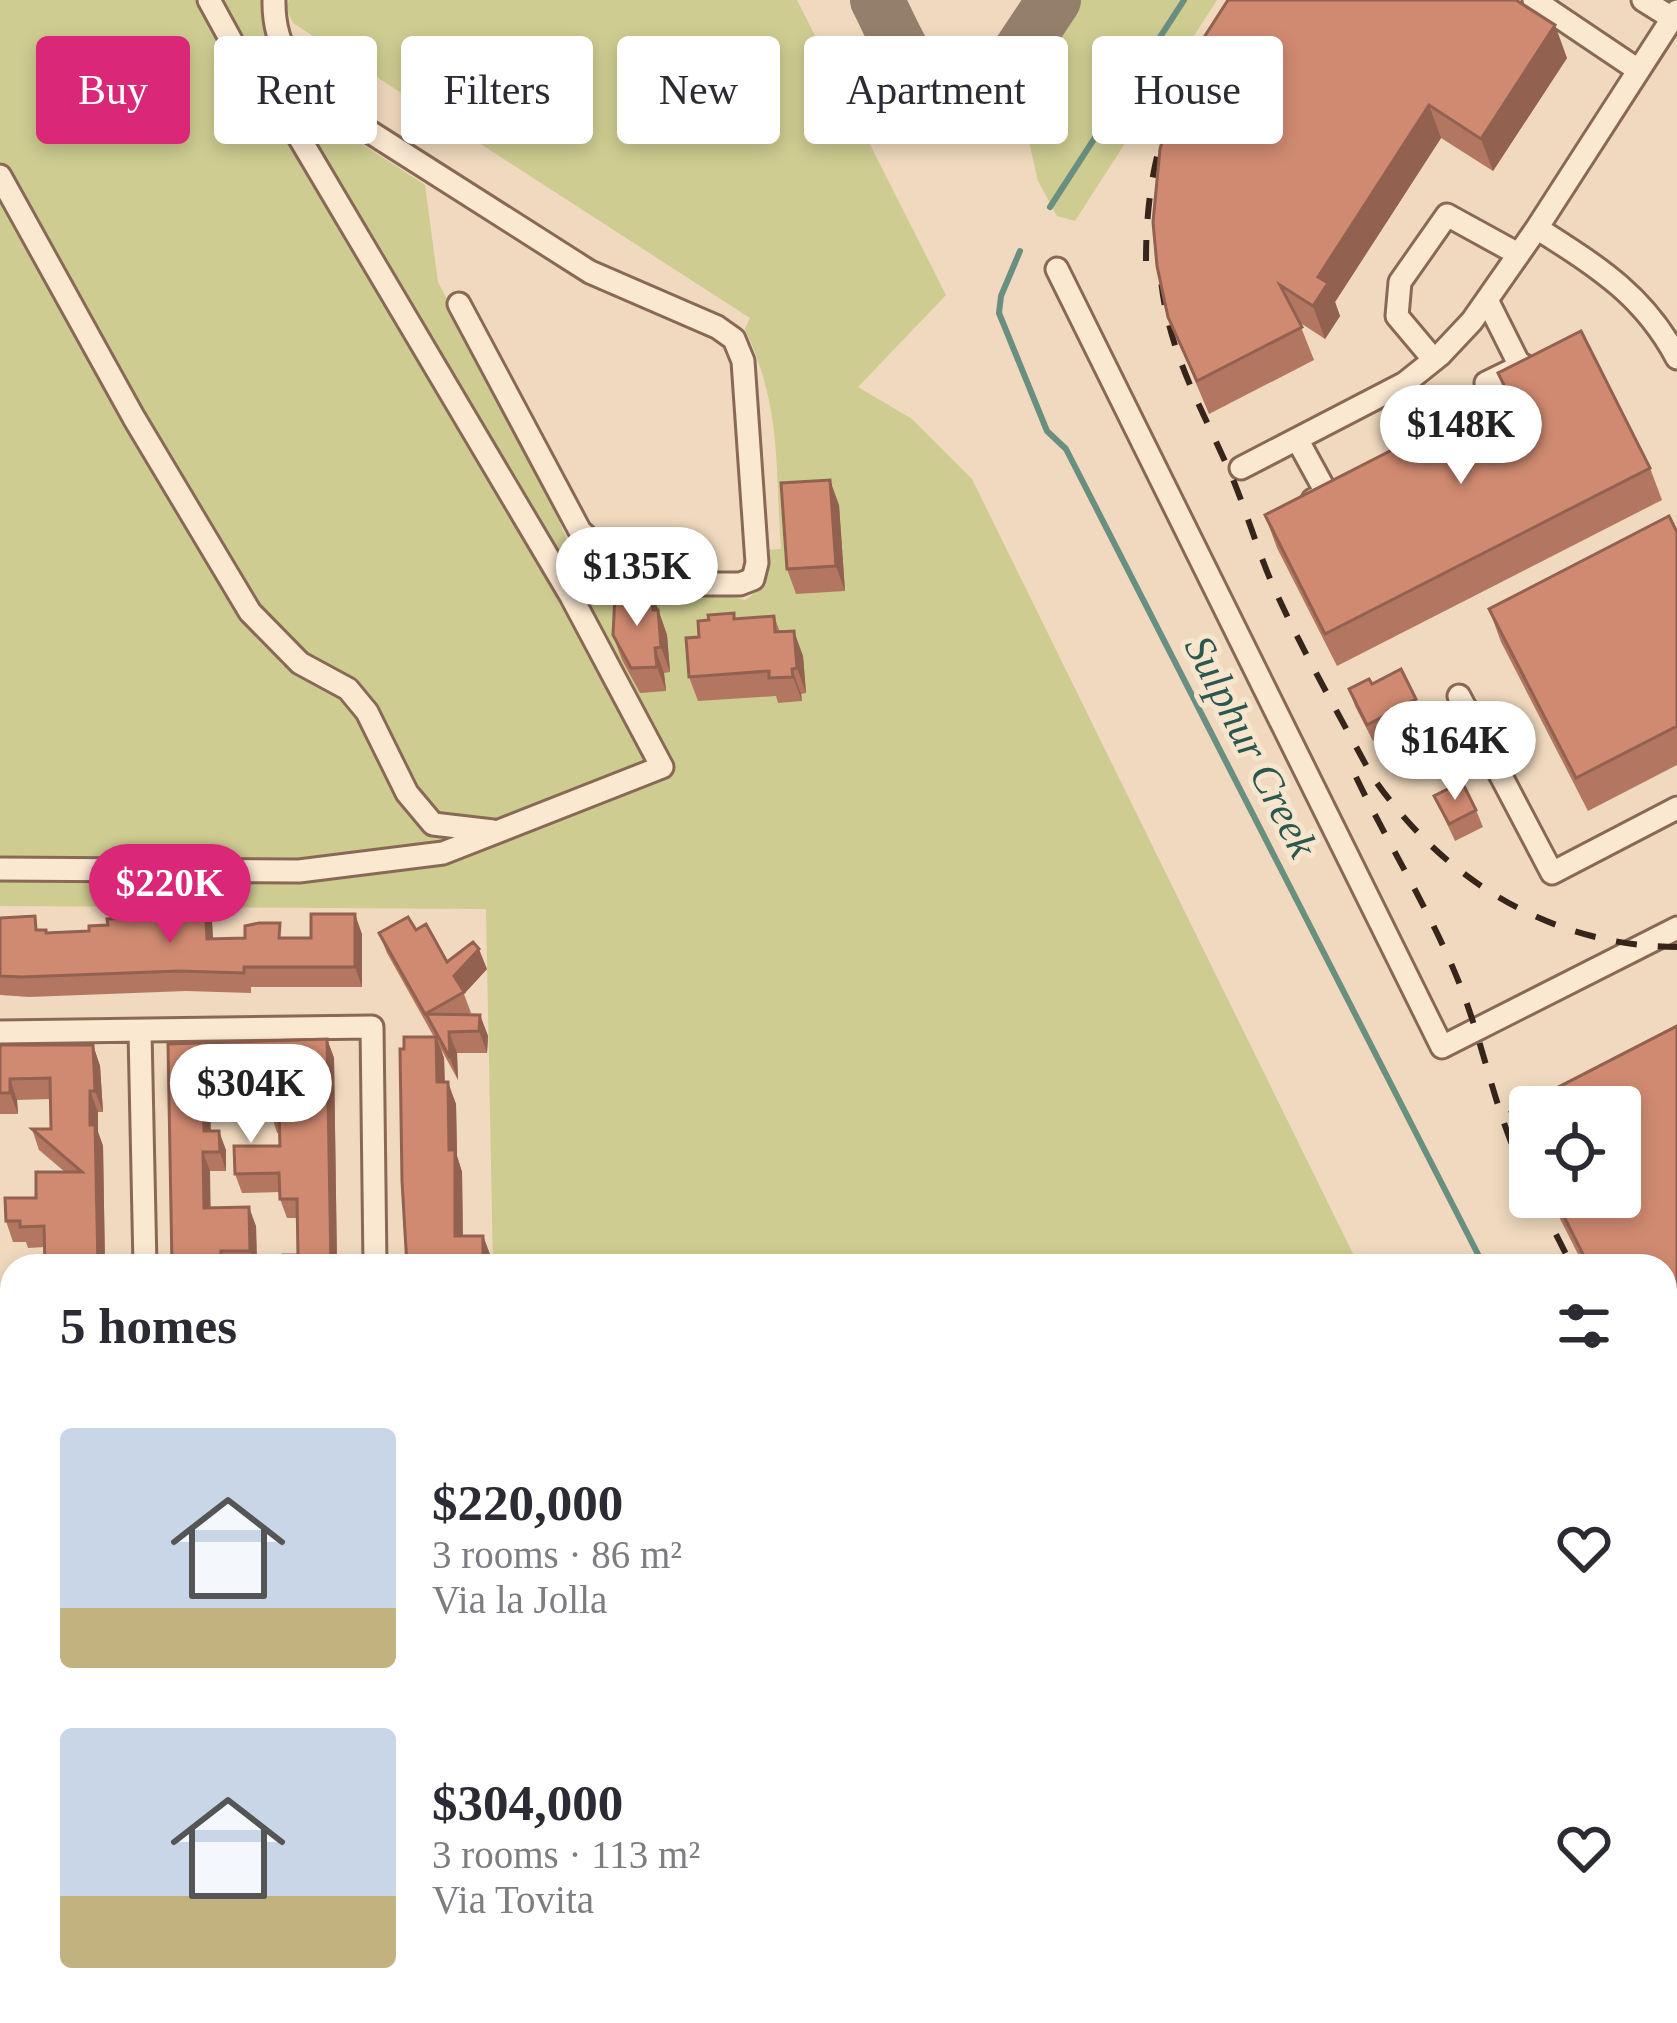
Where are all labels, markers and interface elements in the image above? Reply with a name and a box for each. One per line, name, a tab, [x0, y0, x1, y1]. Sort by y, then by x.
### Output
chip: Buy	[36, 36, 190, 144]
chip: Rent	[214, 36, 377, 144]
chip: Filters	[401, 36, 593, 144]
chip: New	[617, 36, 780, 144]
chip: Apartment	[804, 36, 1068, 144]
chip: House	[1092, 36, 1283, 144]
pin: $148K	[1377, 385, 1545, 487]
text: $148K	[1407, 402, 1515, 445]
pin: $135K	[553, 527, 721, 629]
text: $135K	[583, 544, 691, 587]
water label: Sulphur Creek	[1176, 628, 1327, 866]
pin: $164K	[1371, 701, 1539, 803]
text: $164K	[1401, 718, 1509, 761]
pin: $220K	[86, 844, 254, 946]
text: $220K	[116, 861, 224, 904]
pin: $304K	[167, 1044, 335, 1146]
text: $304K	[197, 1061, 305, 1104]
map controls	[1509, 1086, 1641, 1218]
button: locate	[1509, 1086, 1641, 1218]
icon: filters	[1551, 1293, 1617, 1359]
text: 5 homes	[60, 1298, 237, 1354]
text: $220,000	[432, 1475, 623, 1531]
icon: home	[156, 1476, 300, 1620]
icon: heart	[1551, 1515, 1617, 1581]
text: 3 rooms · 86 m²	[432, 1533, 682, 1576]
text: Via la Jolla	[432, 1578, 607, 1621]
text: $304,000	[432, 1775, 623, 1831]
icon: home	[156, 1776, 300, 1920]
icon: heart	[1551, 1815, 1617, 1881]
text: 3 rooms · 113 m²	[432, 1833, 700, 1876]
text: Via Tovita	[432, 1878, 594, 1921]

